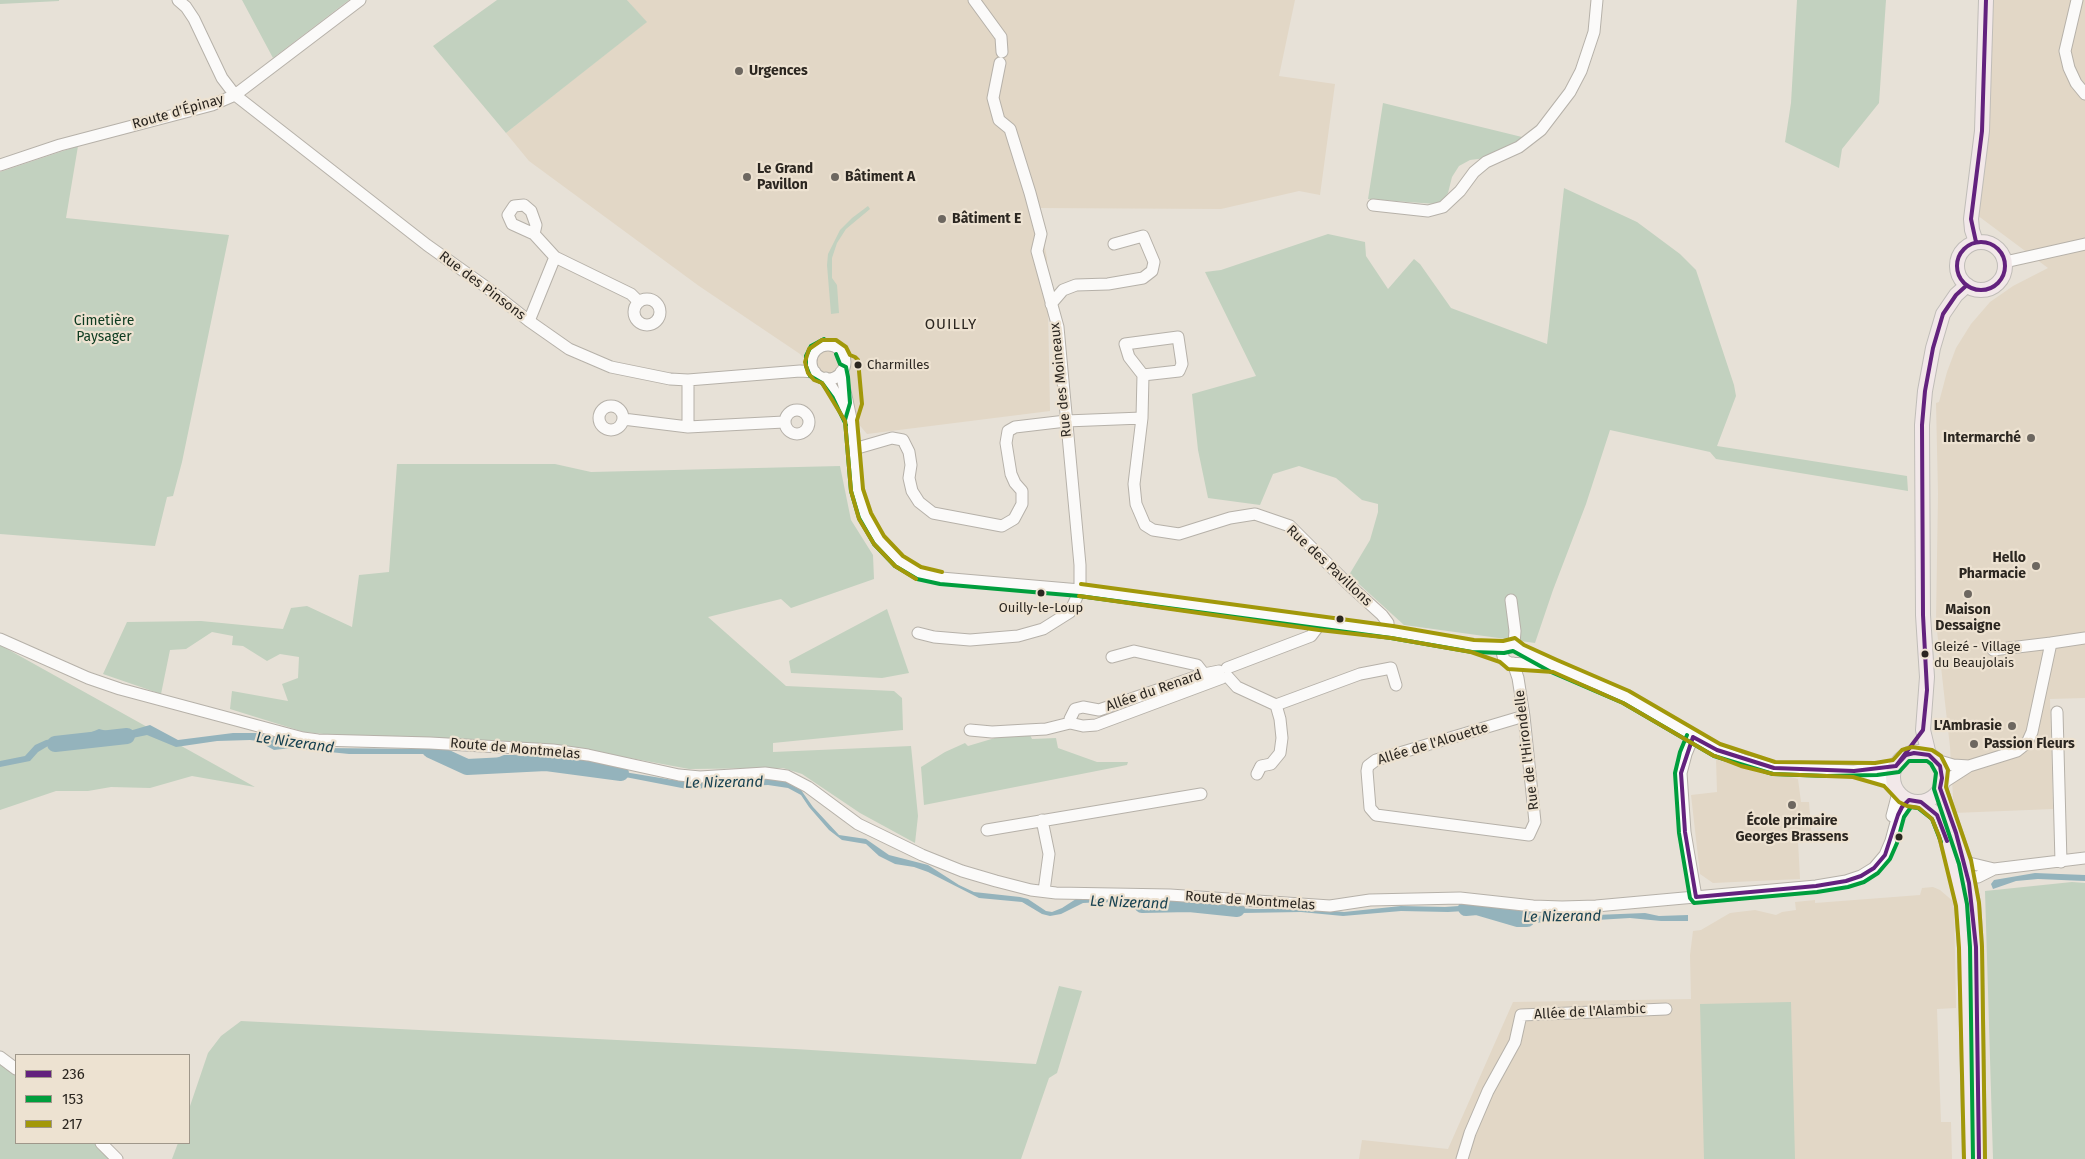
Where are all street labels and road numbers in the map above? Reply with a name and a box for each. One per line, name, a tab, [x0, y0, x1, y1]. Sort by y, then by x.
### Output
street label: Route d'Épinay	[130, 91, 226, 133]
street label: Rue des Pinsons	[435, 248, 529, 324]
street label: Rue des Moineaux	[1047, 322, 1075, 438]
street label: Rue des Pavillons	[1283, 522, 1375, 610]
street label: Allée du Renard	[1104, 667, 1204, 715]
street label: Rue de l'Hirondelle	[1511, 689, 1543, 811]
street label: Allée de l'Alouette	[1376, 719, 1490, 769]
street label: Route de Montmelas	[449, 735, 581, 763]
street label: Route de Montmelas	[1184, 888, 1316, 914]
street label: Allée de l'Alambic	[1534, 1001, 1646, 1023]

